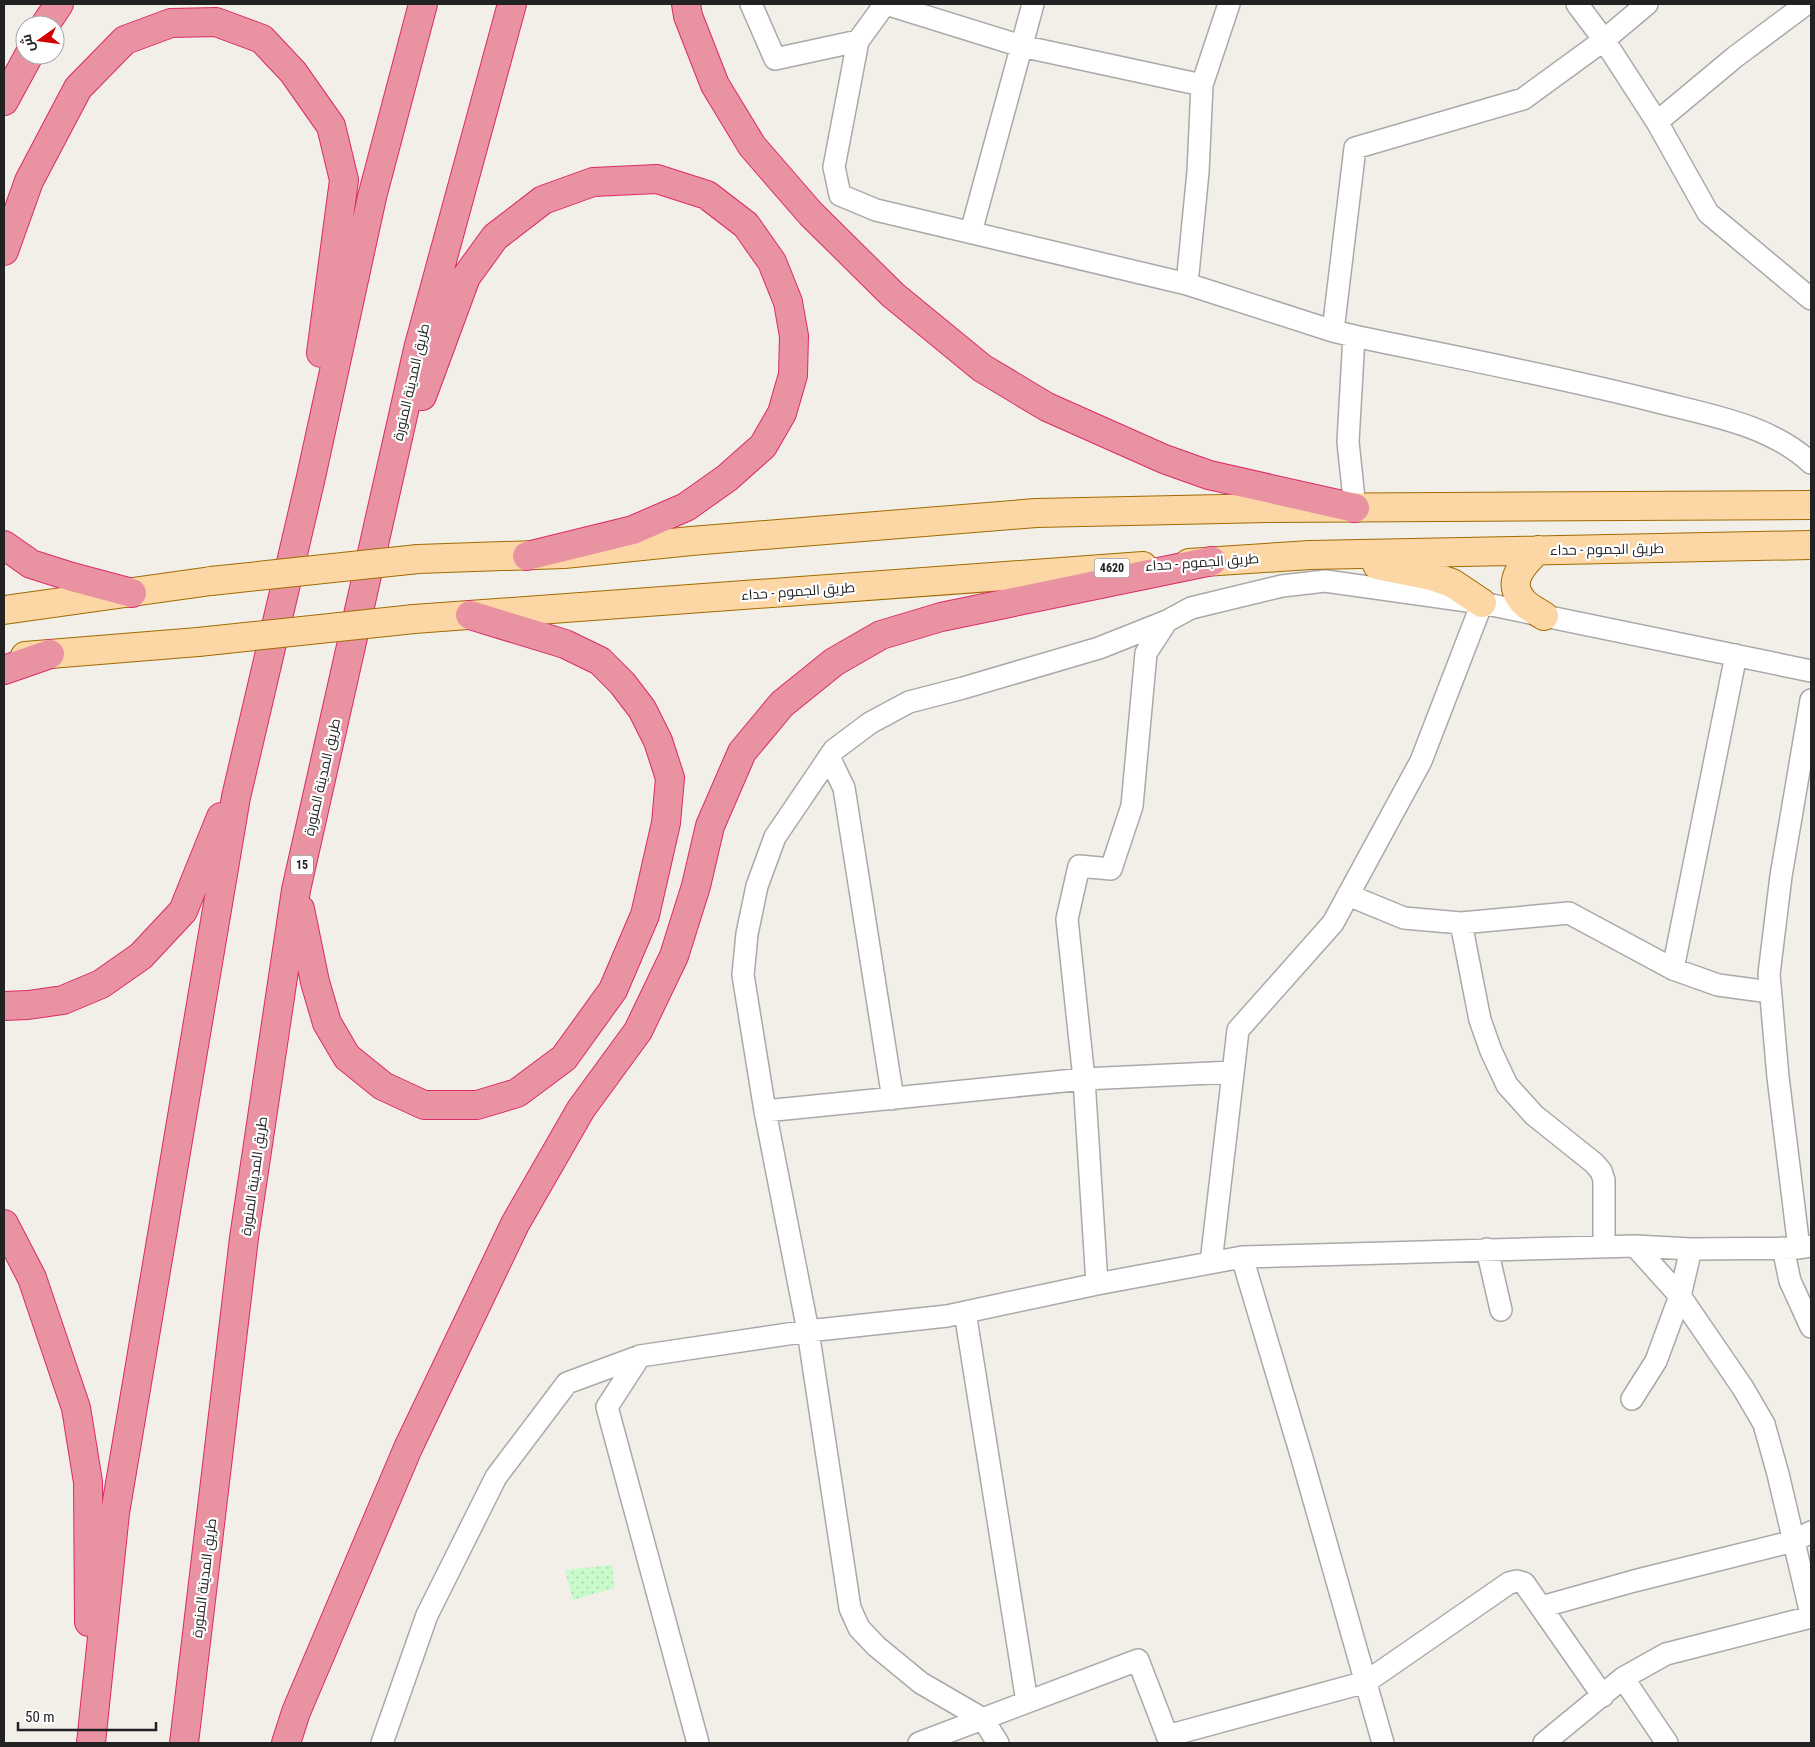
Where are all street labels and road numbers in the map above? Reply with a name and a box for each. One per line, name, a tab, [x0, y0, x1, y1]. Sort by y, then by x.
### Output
street label: طريق المدينة المنورة	[390, 322, 433, 443]
street label: طريق الجموم - حداء	[1550, 540, 1664, 560]
street label: طريق الجموم - حداء	[1145, 550, 1260, 576]
road number: 4620	[1094, 558, 1130, 578]
street label: طريق الجموم - حداء	[741, 579, 856, 605]
street label: طريق المدينة المنورة	[301, 717, 344, 838]
road number: 15	[291, 856, 313, 874]
street label: طريق المدينة المنورة	[238, 1115, 271, 1237]
street label: طريق المدينة المنورة	[189, 1517, 220, 1639]

